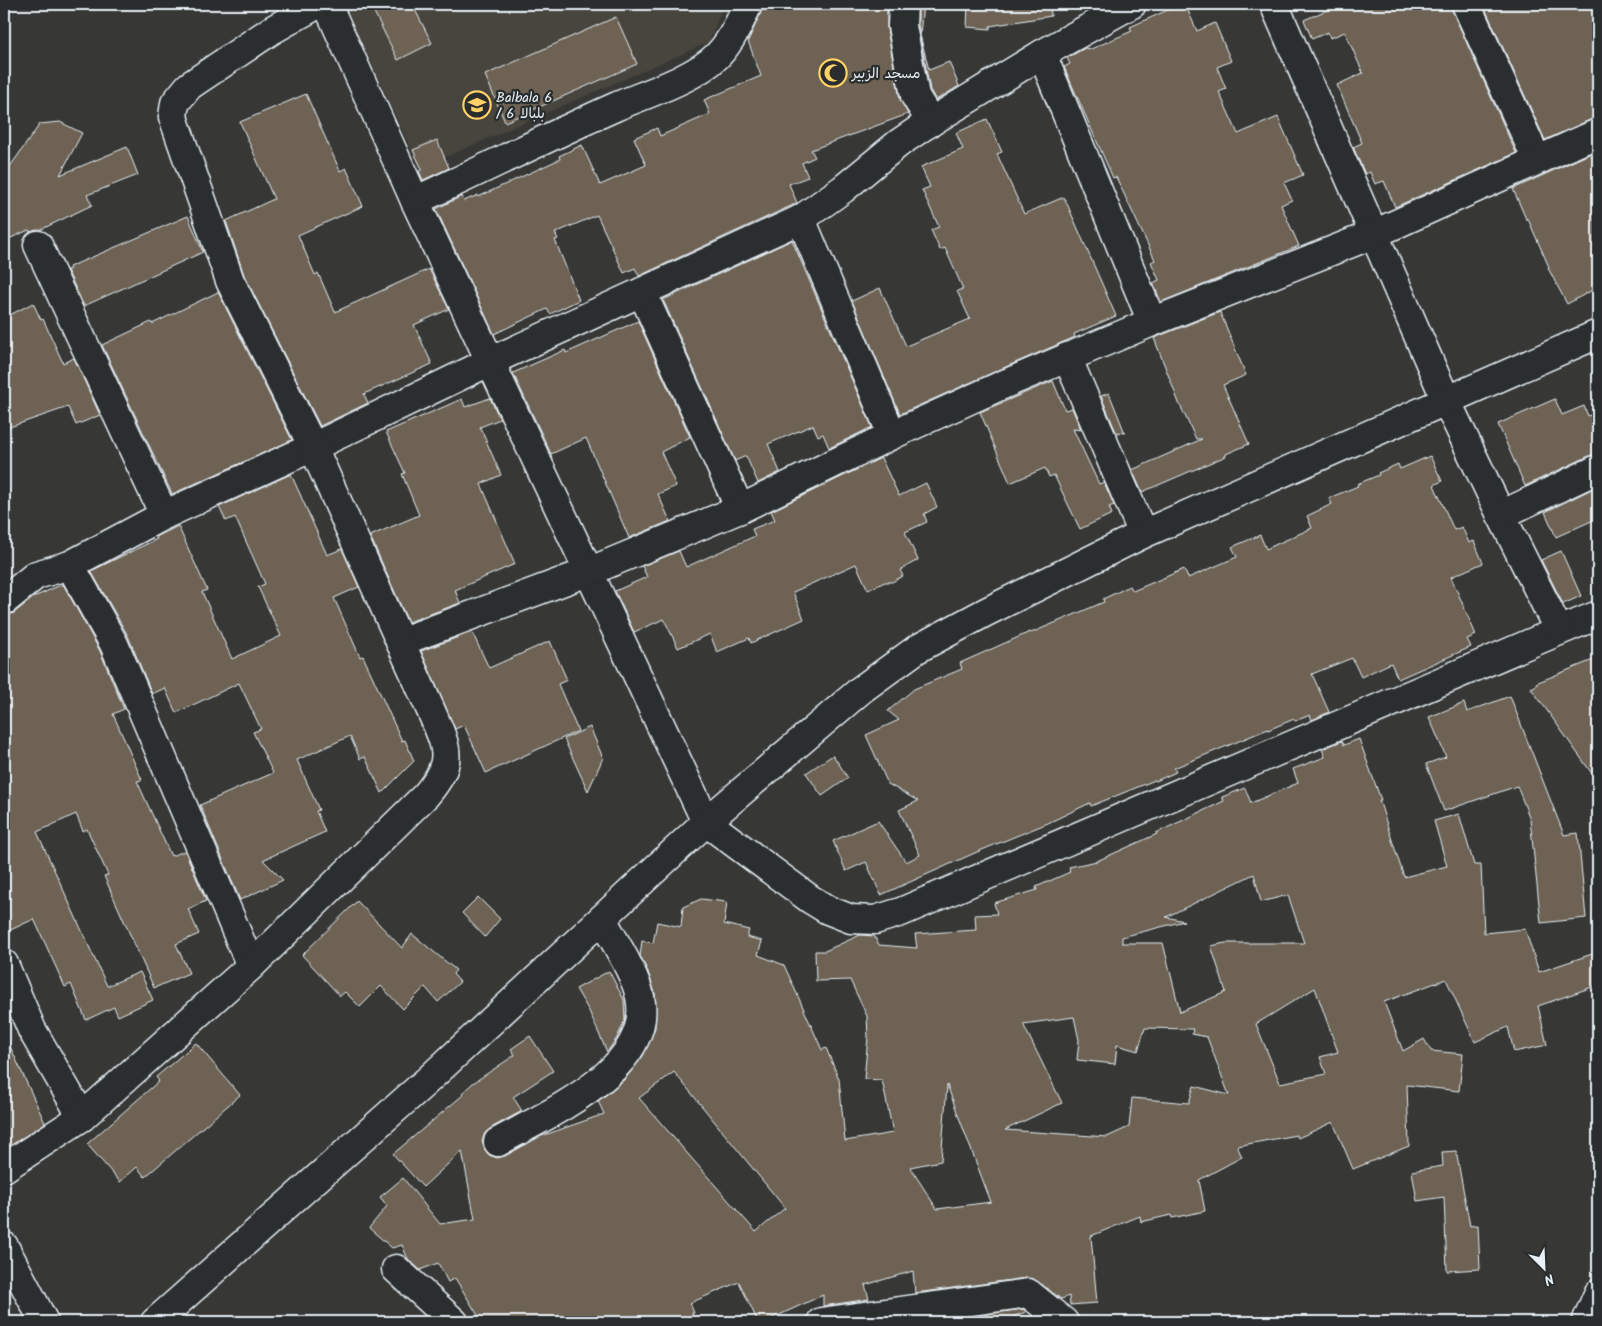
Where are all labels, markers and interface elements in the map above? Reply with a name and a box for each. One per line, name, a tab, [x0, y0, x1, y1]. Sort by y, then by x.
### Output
mosque icon: مسجد الزبير	[818, 58, 848, 88]
place label: مسجد الزبير	[851, 63, 920, 85]
place label: Balbala 6 / بلبالا 6	[496, 87, 552, 125]
school or university icon: Balbala 6 / بلبالا 6	[462, 90, 492, 120]
north arrow	[1520, 1244, 1570, 1294]
text: N	[1540, 1267, 1557, 1291]

